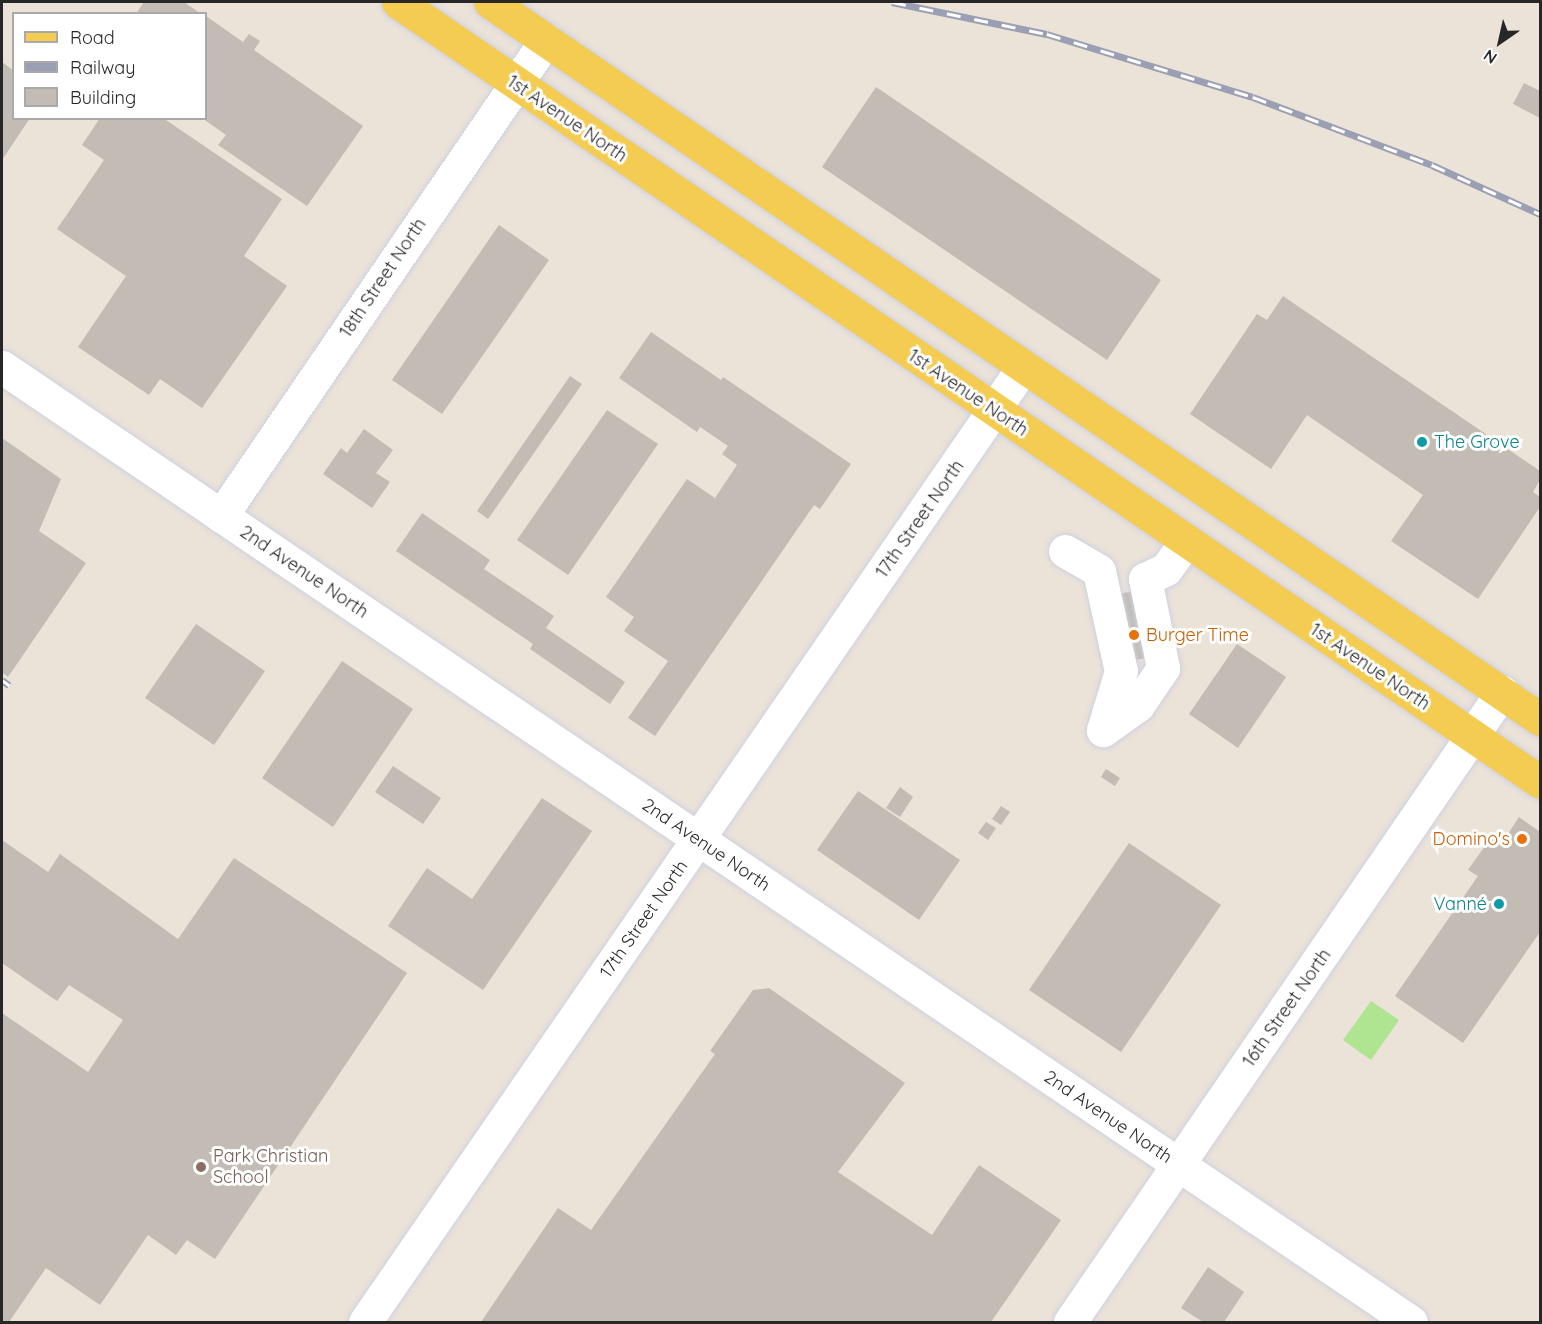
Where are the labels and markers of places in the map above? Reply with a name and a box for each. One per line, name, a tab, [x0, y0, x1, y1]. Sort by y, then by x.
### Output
place label: The Grove	[1434, 431, 1520, 453]
marker: The Grove	[1415, 435, 1429, 449]
place label: Burger Time	[1146, 624, 1249, 646]
marker: Burger Time	[1127, 628, 1141, 642]
place label: Domino's	[1433, 828, 1510, 850]
marker: Domino's	[1515, 832, 1529, 846]
place label: Vanné	[1433, 893, 1487, 915]
marker: Vanné	[1492, 897, 1506, 911]
place label: Park Christian School	[213, 1146, 328, 1188]
marker: Park Christian School	[194, 1160, 208, 1174]

